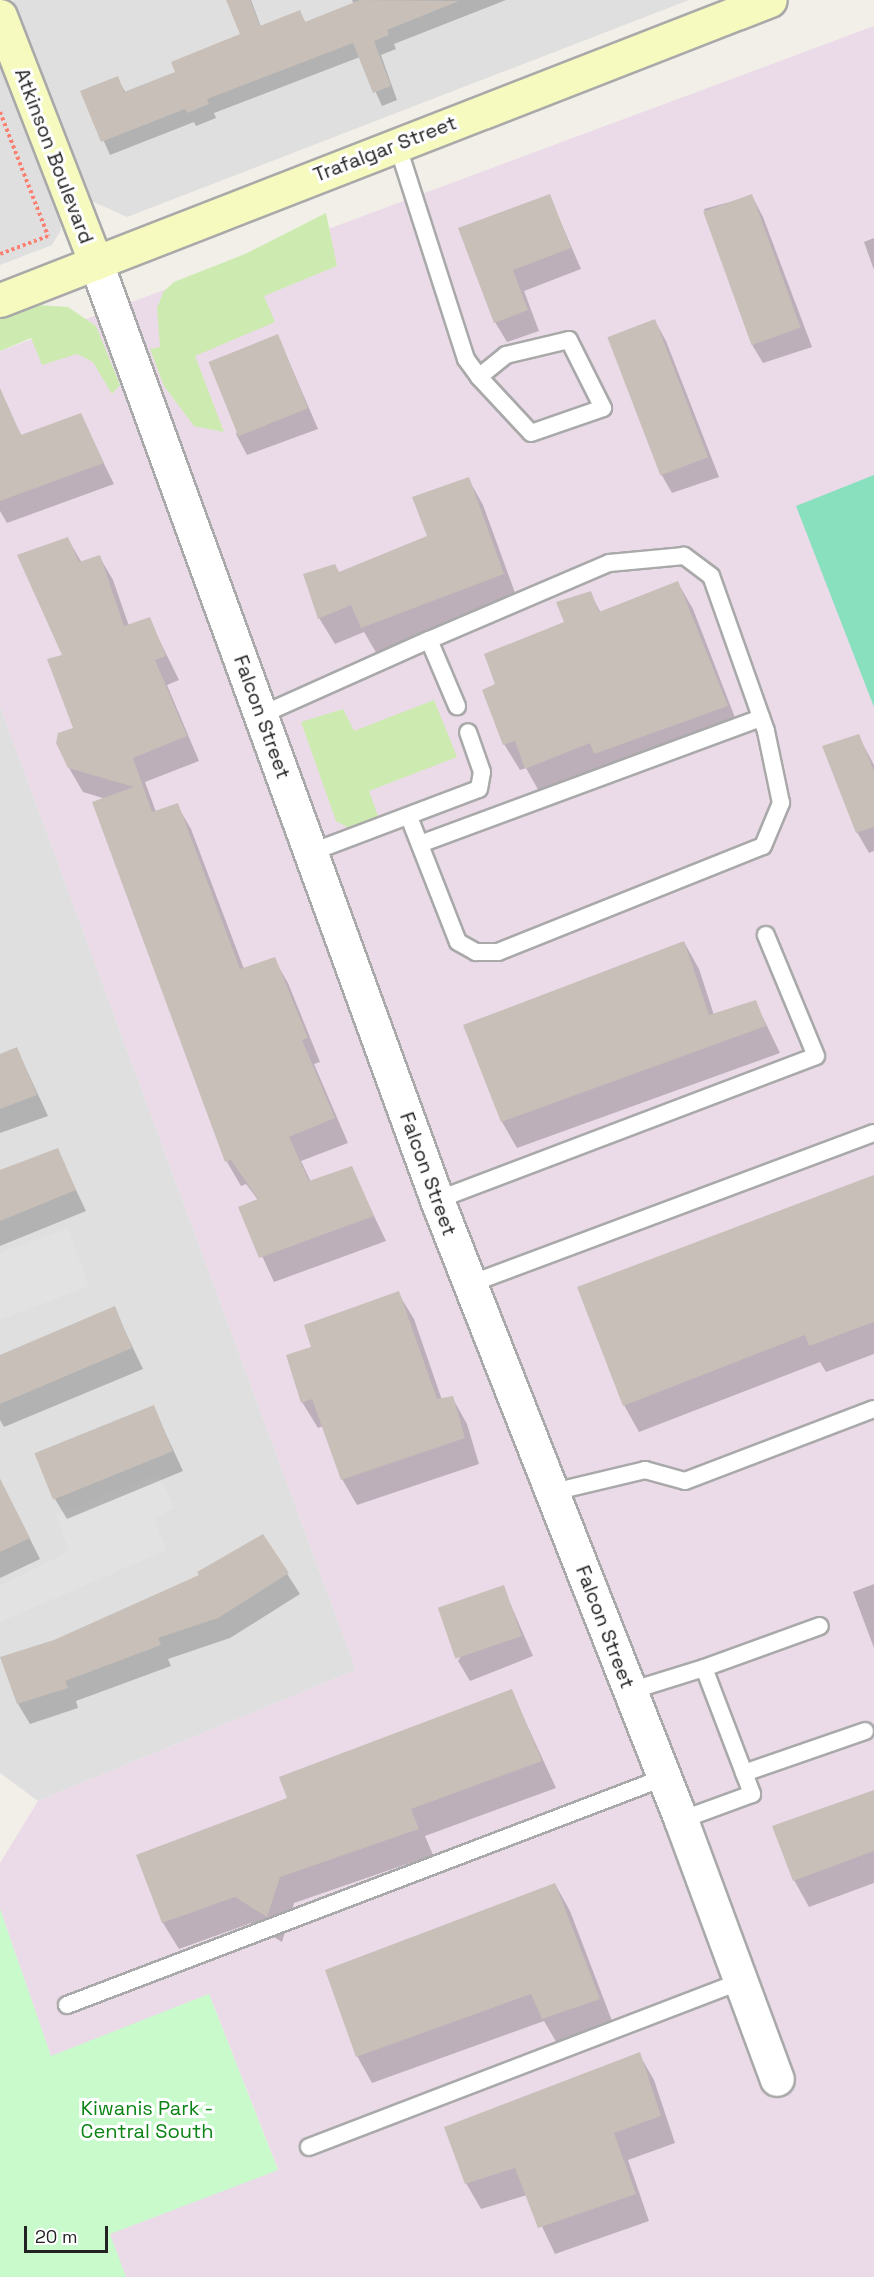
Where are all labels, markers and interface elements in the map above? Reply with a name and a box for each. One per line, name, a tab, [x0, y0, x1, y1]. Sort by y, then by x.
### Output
street label: Atkinson Boulevard	[10, 65, 98, 247]
street label: Trafalgar Street	[310, 111, 460, 187]
street label: Falcon Street	[229, 652, 295, 782]
street label: Falcon Street	[395, 1109, 461, 1239]
street label: Falcon Street	[571, 1562, 639, 1692]
park label: Kiwanis Park - Central South	[80, 2096, 214, 2143]
scale bar	[27, 2214, 111, 2252]
text: 20 m	[35, 2225, 78, 2248]

